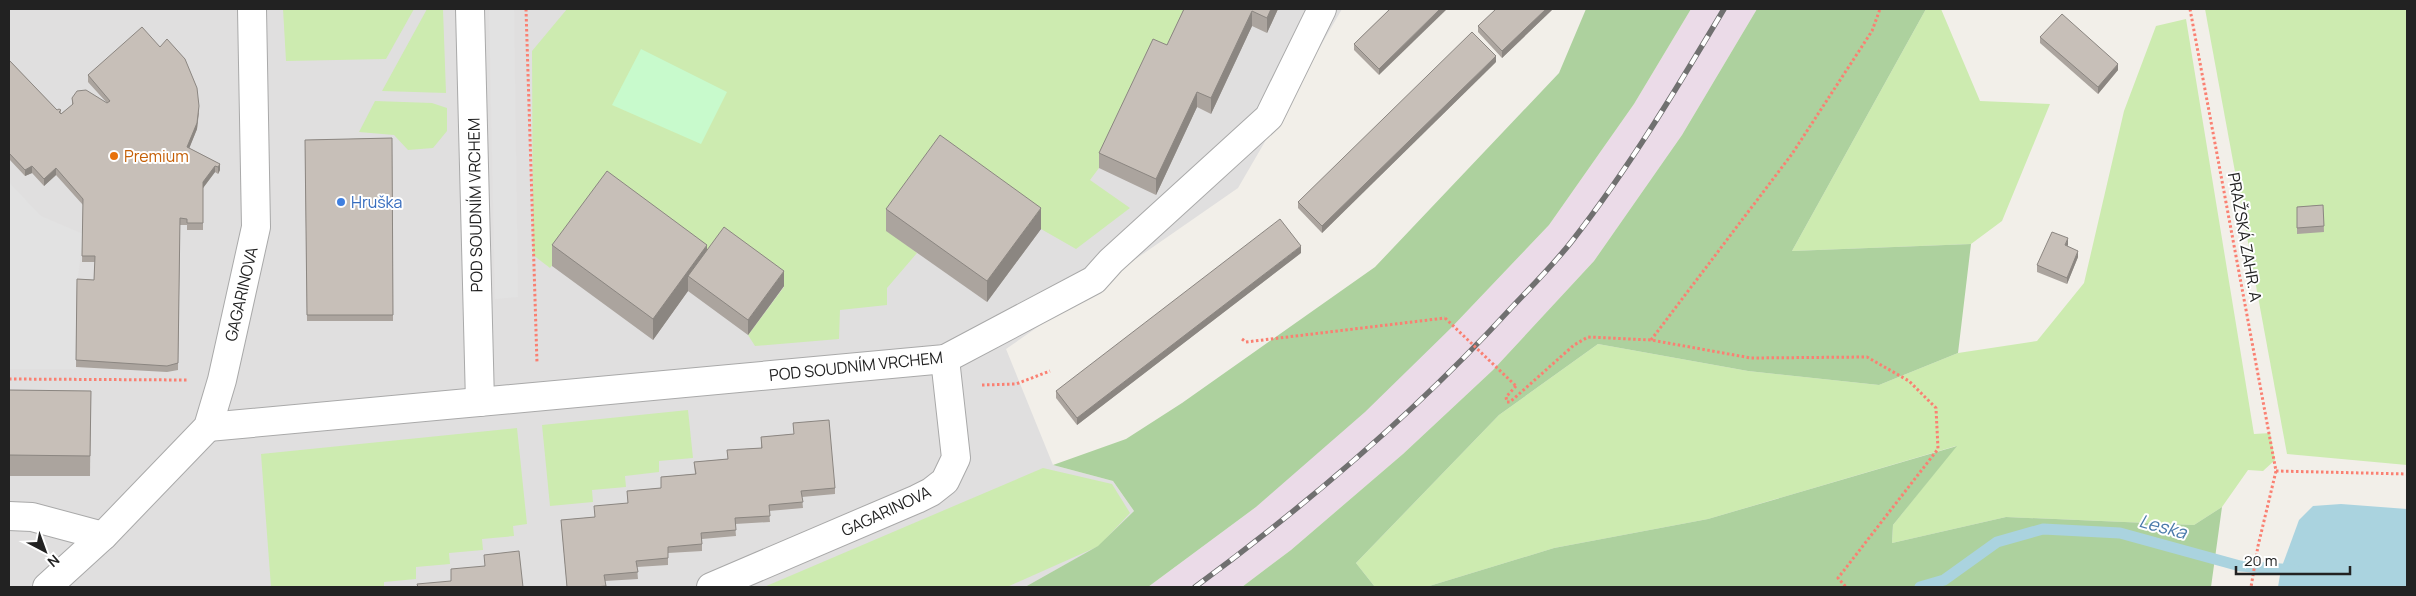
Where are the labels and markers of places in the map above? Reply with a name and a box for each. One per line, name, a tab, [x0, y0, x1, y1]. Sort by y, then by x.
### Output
place label: Premium	[124, 145, 189, 167]
marker: Premium	[108, 150, 120, 162]
place label: Hruška	[351, 191, 402, 213]
marker: Hruška	[335, 196, 347, 208]

